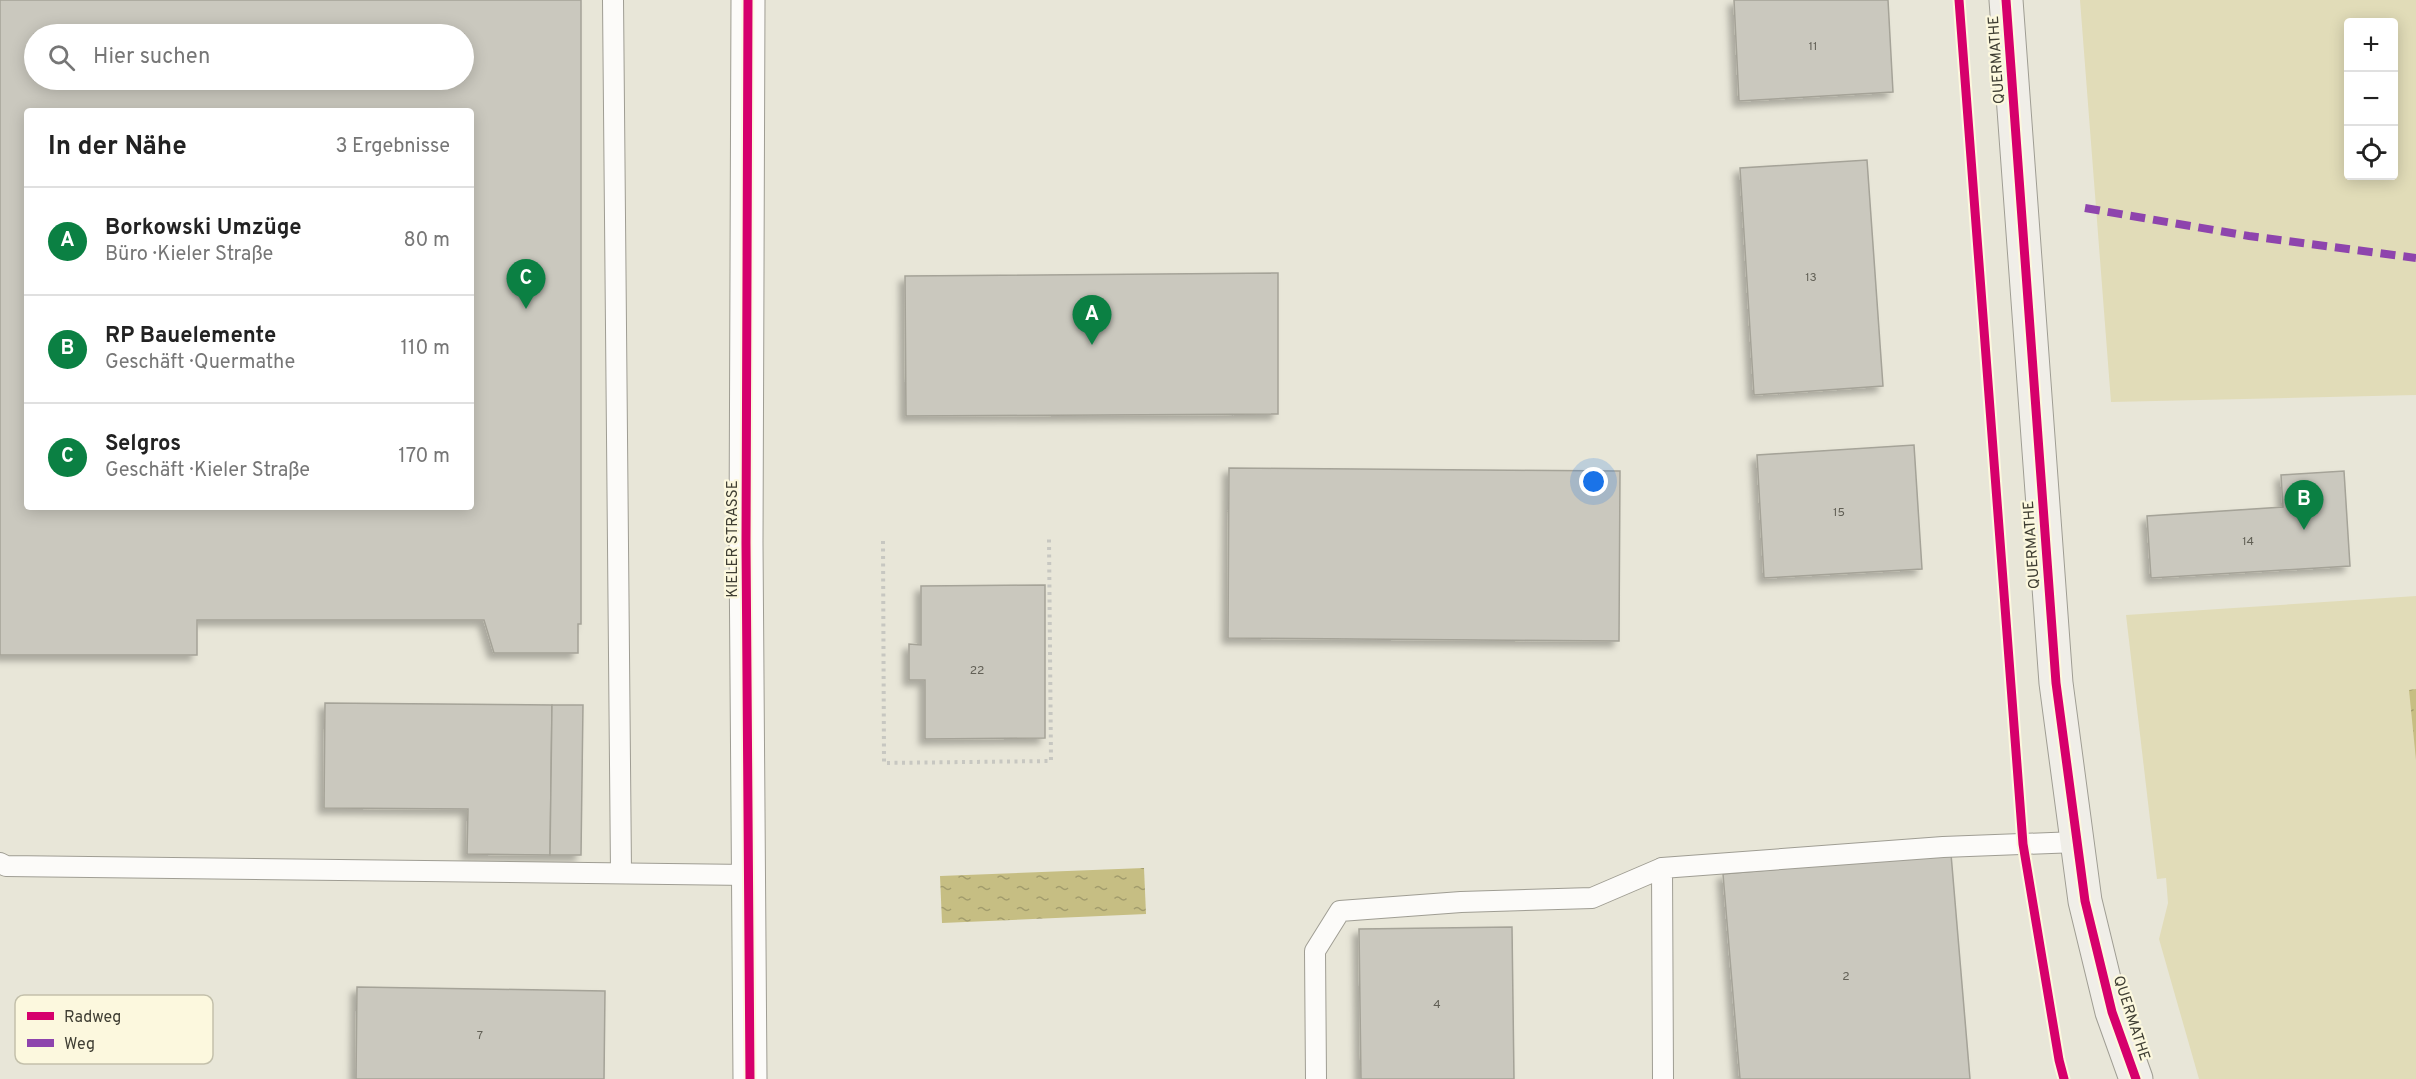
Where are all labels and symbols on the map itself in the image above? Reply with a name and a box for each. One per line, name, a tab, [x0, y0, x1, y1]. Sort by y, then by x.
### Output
street label: QUERMATHE	[1985, 15, 2010, 105]
house number: 11	[1809, 39, 1817, 55]
pin: C	[506, 260, 546, 309]
house number: 13	[1805, 270, 1817, 286]
pin: A	[1072, 296, 1112, 345]
your location	[1579, 467, 1608, 496]
street label: KIELER STRASSE	[724, 480, 743, 598]
pin: B	[2284, 480, 2324, 530]
street label: QUERMATHE	[2020, 500, 2045, 590]
house number: 15	[1833, 505, 1845, 521]
house number: 14	[2242, 534, 2254, 550]
house number: 22	[970, 663, 984, 679]
house number: 2	[1842, 969, 1850, 985]
street label: QUERMATHE	[2108, 973, 2153, 1063]
legend	[15, 995, 213, 1064]
house number: 4	[1433, 997, 1441, 1013]
text: Radweg	[64, 1008, 121, 1028]
house number: 7	[477, 1028, 483, 1044]
text: Weg	[64, 1035, 95, 1055]

